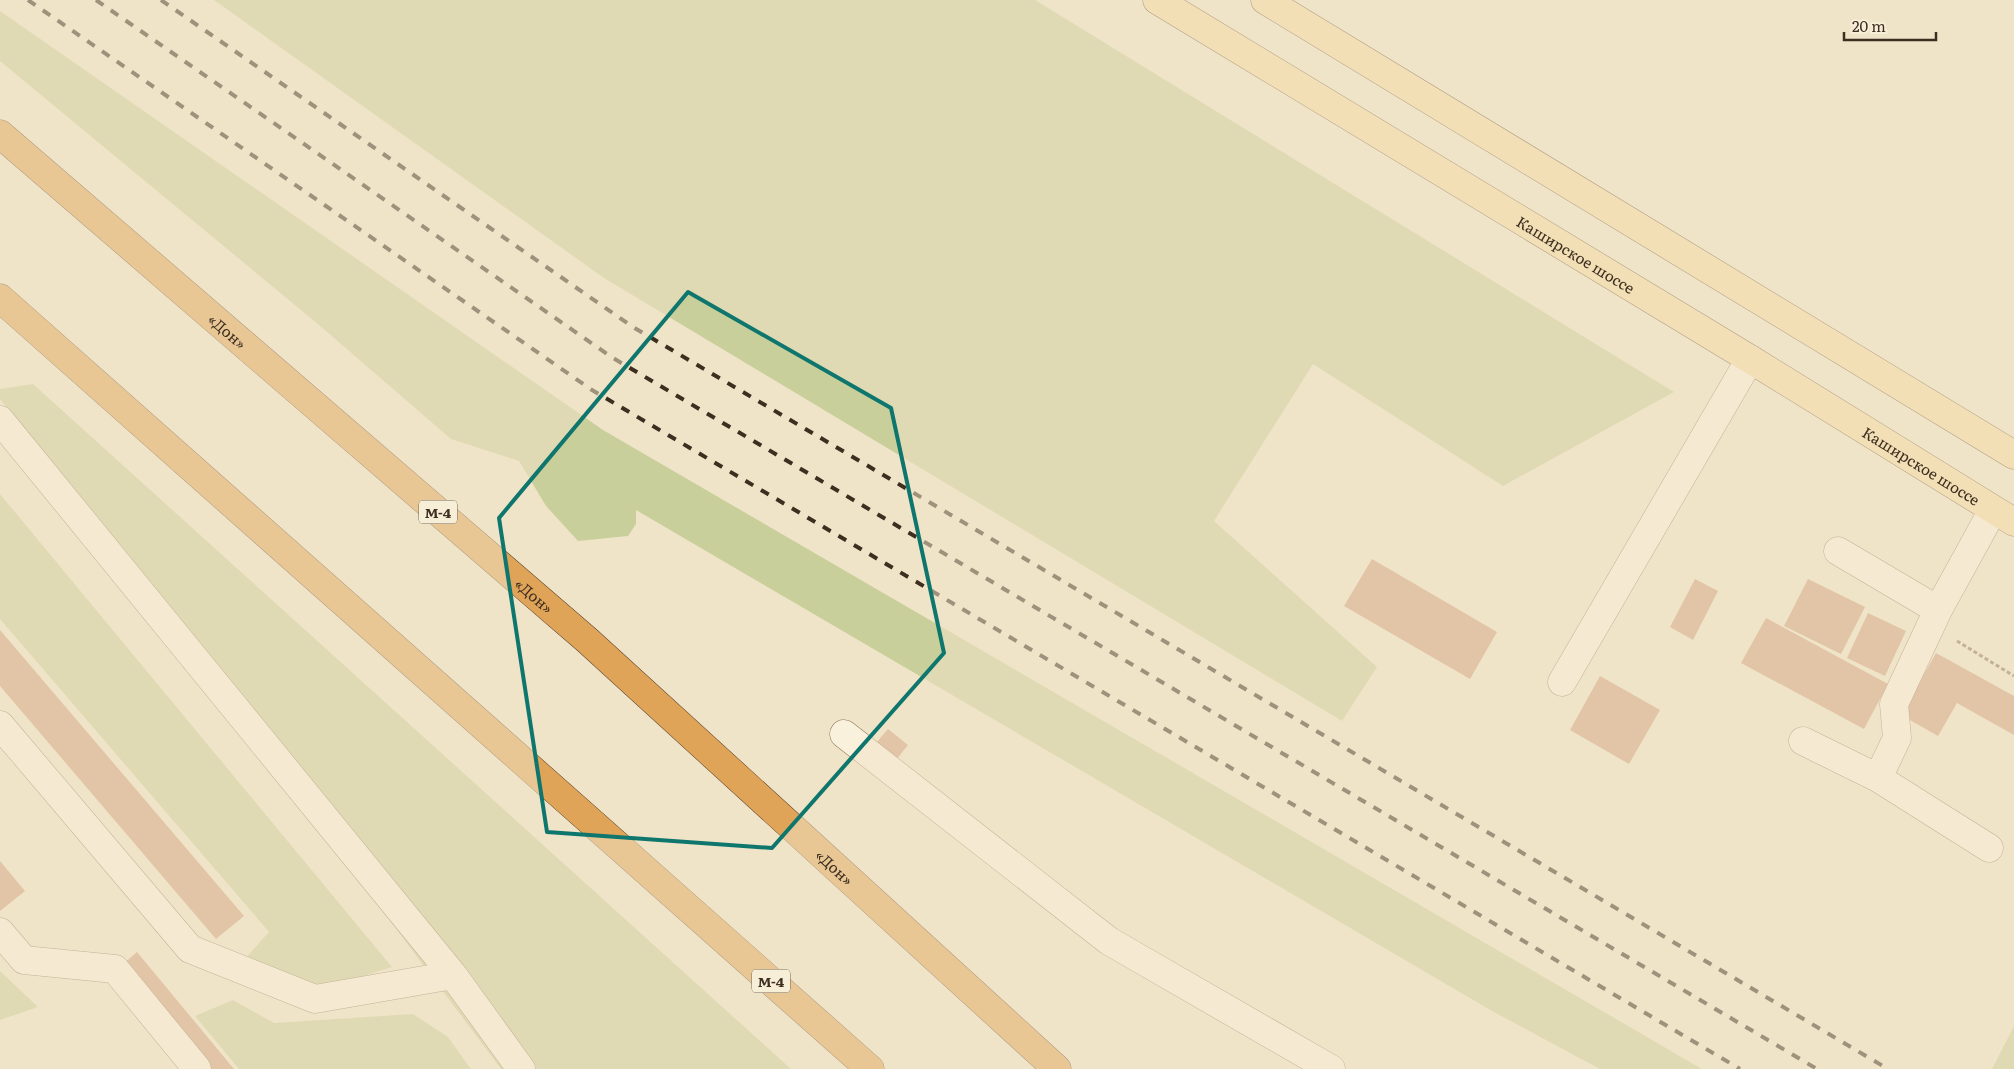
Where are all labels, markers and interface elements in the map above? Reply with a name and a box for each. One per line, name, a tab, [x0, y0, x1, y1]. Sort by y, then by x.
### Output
scale bar	[1844, 10, 1936, 42]
text: 20 m	[1852, 14, 1886, 37]
street label: Каширское шоссе	[1513, 209, 1640, 299]
street label: «Дон»	[204, 307, 252, 354]
street label: Каширское шоссе	[1858, 420, 1985, 510]
road number: М-4	[419, 501, 457, 524]
street label: «Дон»	[510, 572, 559, 618]
street label: «Дон»	[811, 843, 859, 890]
road number: М-4	[752, 969, 790, 992]

